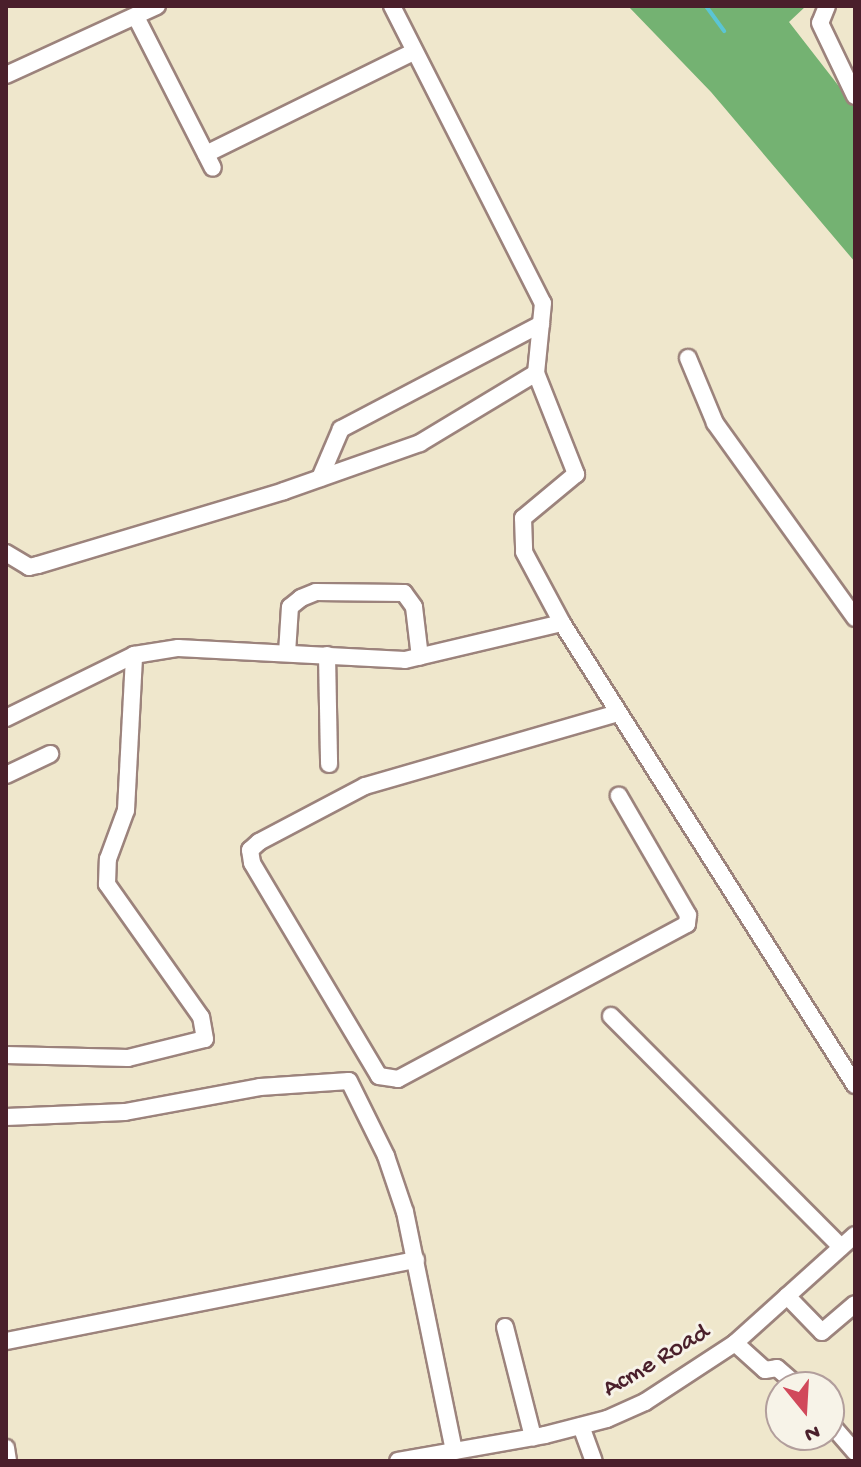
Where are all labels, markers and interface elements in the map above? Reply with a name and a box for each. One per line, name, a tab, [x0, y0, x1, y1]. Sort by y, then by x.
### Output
street label: Acme Road	[598, 1318, 716, 1406]
north arrow	[765, 1371, 845, 1451]
text: N	[801, 1417, 823, 1447]

